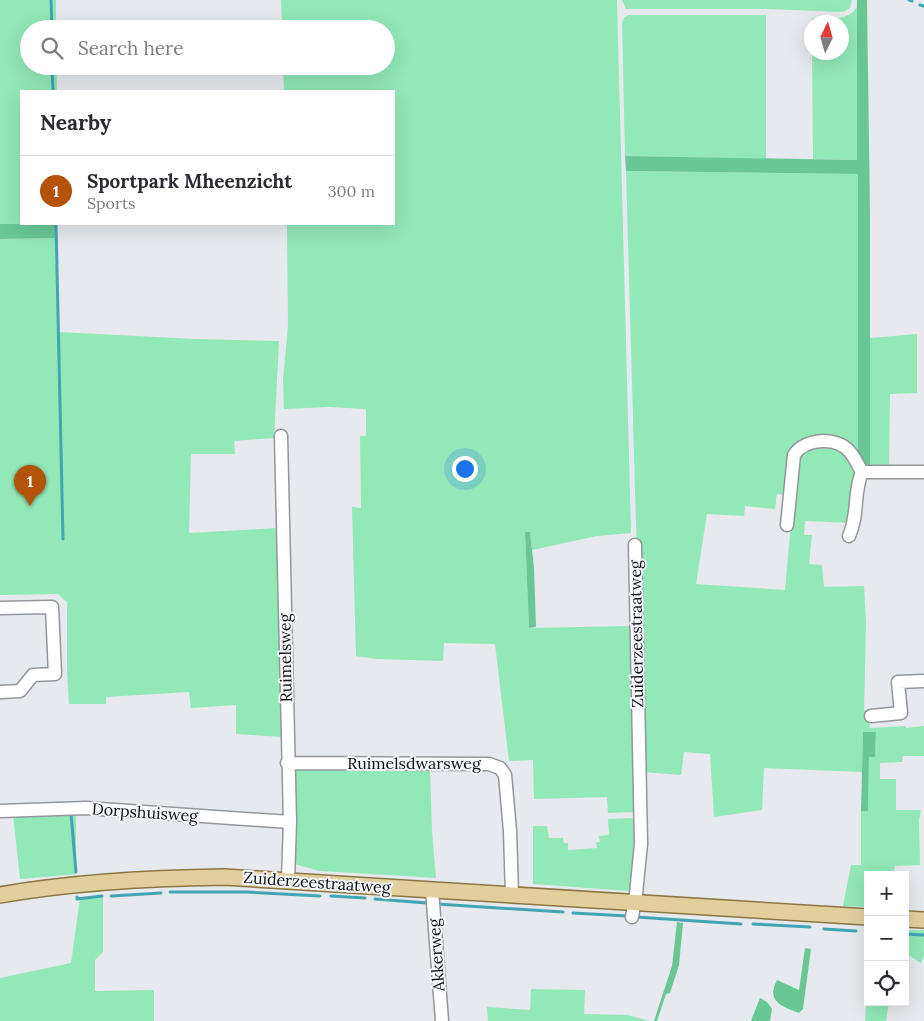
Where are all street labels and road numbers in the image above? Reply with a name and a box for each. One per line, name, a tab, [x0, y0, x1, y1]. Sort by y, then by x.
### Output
street label: Zuiderzeestraatweg	[625, 559, 647, 708]
street label: Ruimelsweg	[274, 612, 296, 703]
street label: Ruimelsdwarsweg	[347, 753, 482, 773]
street label: Dorpshuisweg	[91, 798, 200, 826]
street label: Zuiderzeestraatweg	[243, 867, 393, 897]
street label: Akkerweg	[423, 917, 449, 993]

